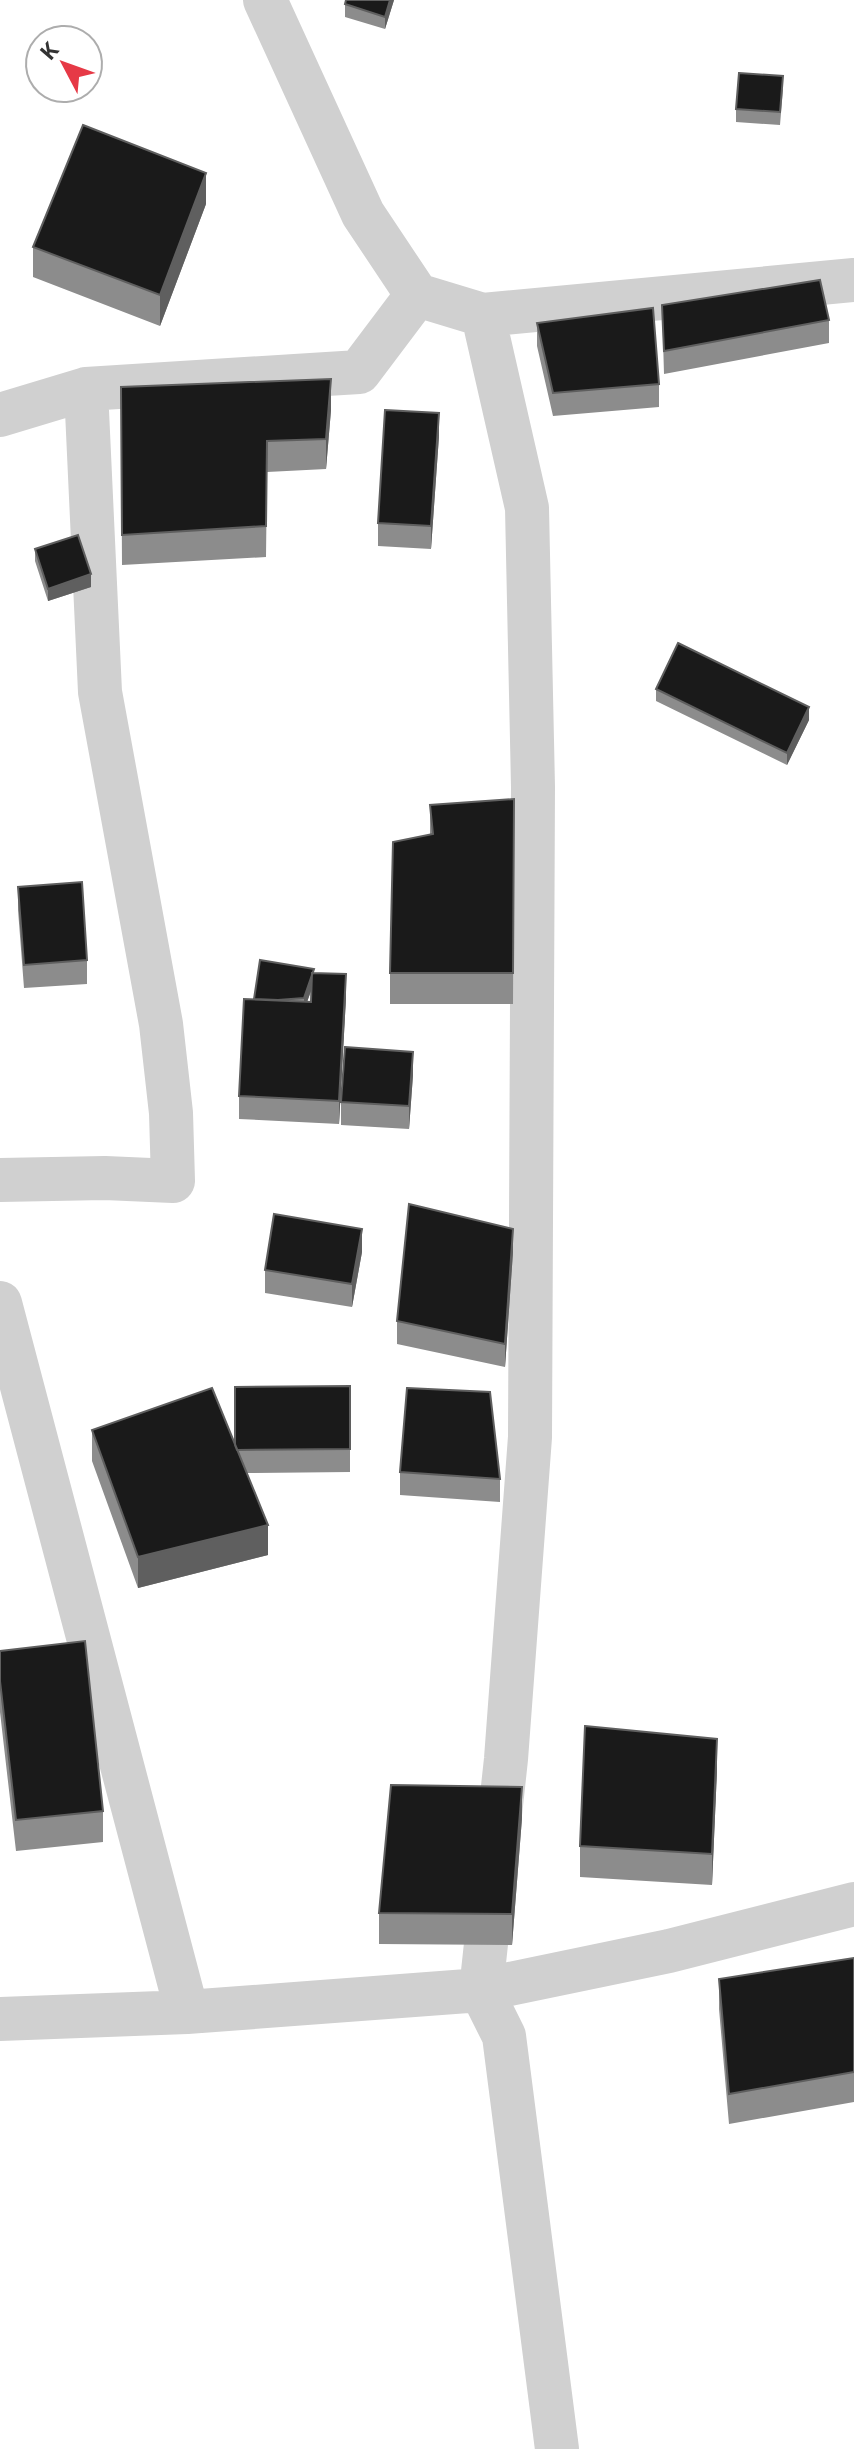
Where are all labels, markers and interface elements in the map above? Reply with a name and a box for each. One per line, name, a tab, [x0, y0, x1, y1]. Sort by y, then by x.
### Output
north arrow	[24, 24, 104, 104]
text: K	[32, 35, 65, 66]

